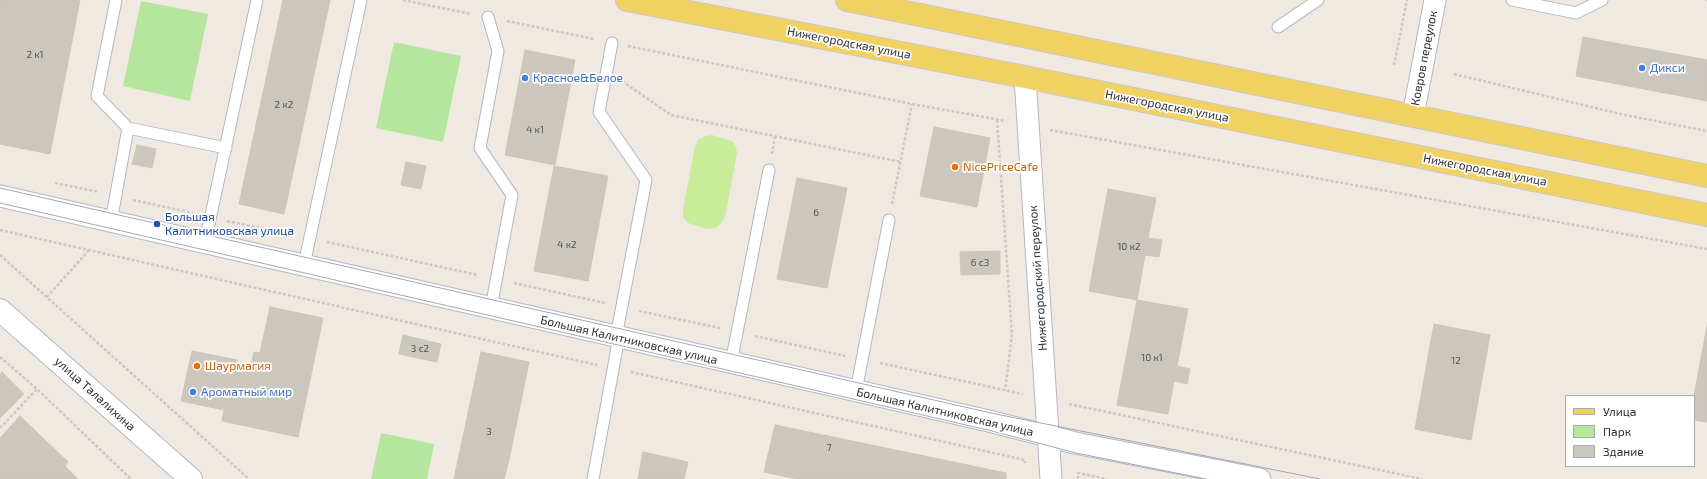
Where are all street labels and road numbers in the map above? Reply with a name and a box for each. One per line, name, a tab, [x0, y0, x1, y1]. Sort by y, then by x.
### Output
street label: Ковров переулок	[1408, 9, 1440, 107]
street label: Нижегородская улица	[786, 24, 912, 62]
street label: Нижегородская улица	[1104, 87, 1230, 125]
street label: Нижегородская улица	[1422, 151, 1548, 189]
street label: Нижегородский переулок	[1026, 205, 1050, 351]
street label: Большая Калитниковская улица	[539, 313, 719, 367]
street label: улица Талалихина	[52, 354, 138, 434]
street label: Большая Калитниковская улица	[855, 385, 1035, 439]

